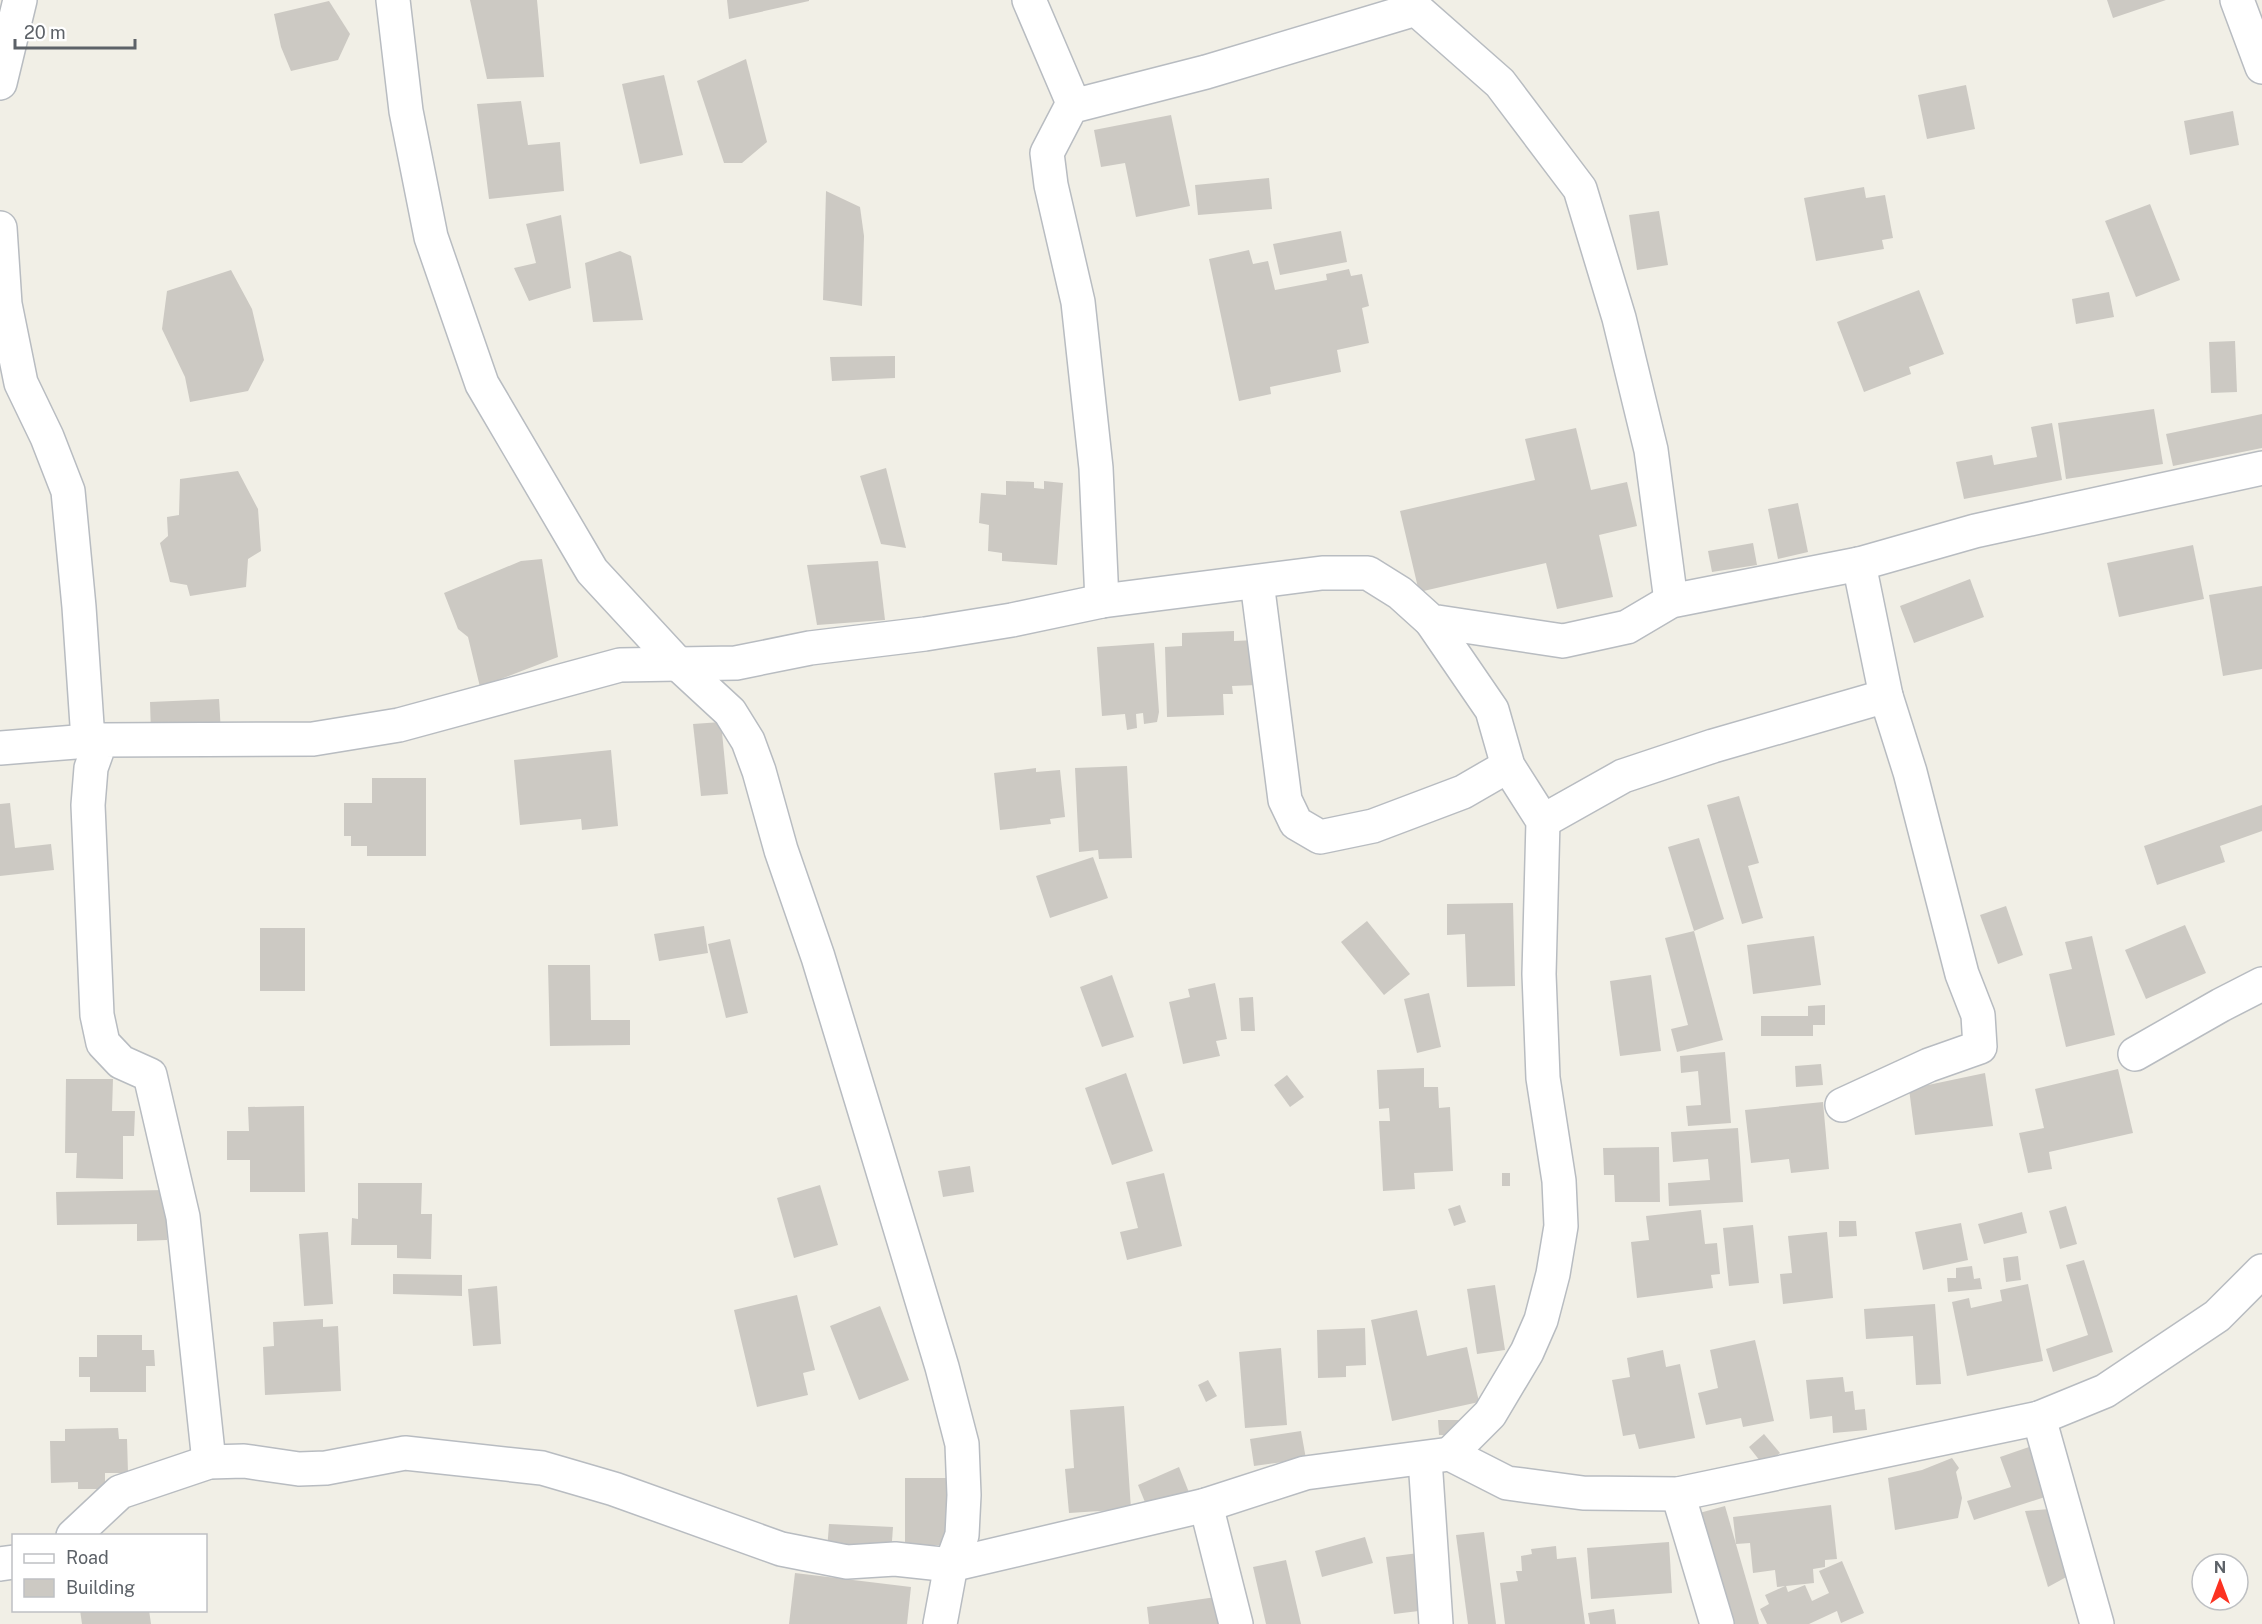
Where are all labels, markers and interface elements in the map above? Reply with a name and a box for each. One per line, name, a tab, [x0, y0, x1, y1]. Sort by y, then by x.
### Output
scale bar	[15, 12, 135, 50]
text: 20 m	[24, 22, 66, 43]
legend	[12, 1534, 207, 1612]
text: Road	[66, 1547, 109, 1568]
north arrow	[2190, 1552, 2250, 1612]
text: N	[2214, 1558, 2226, 1577]
text: Building	[66, 1577, 135, 1598]

